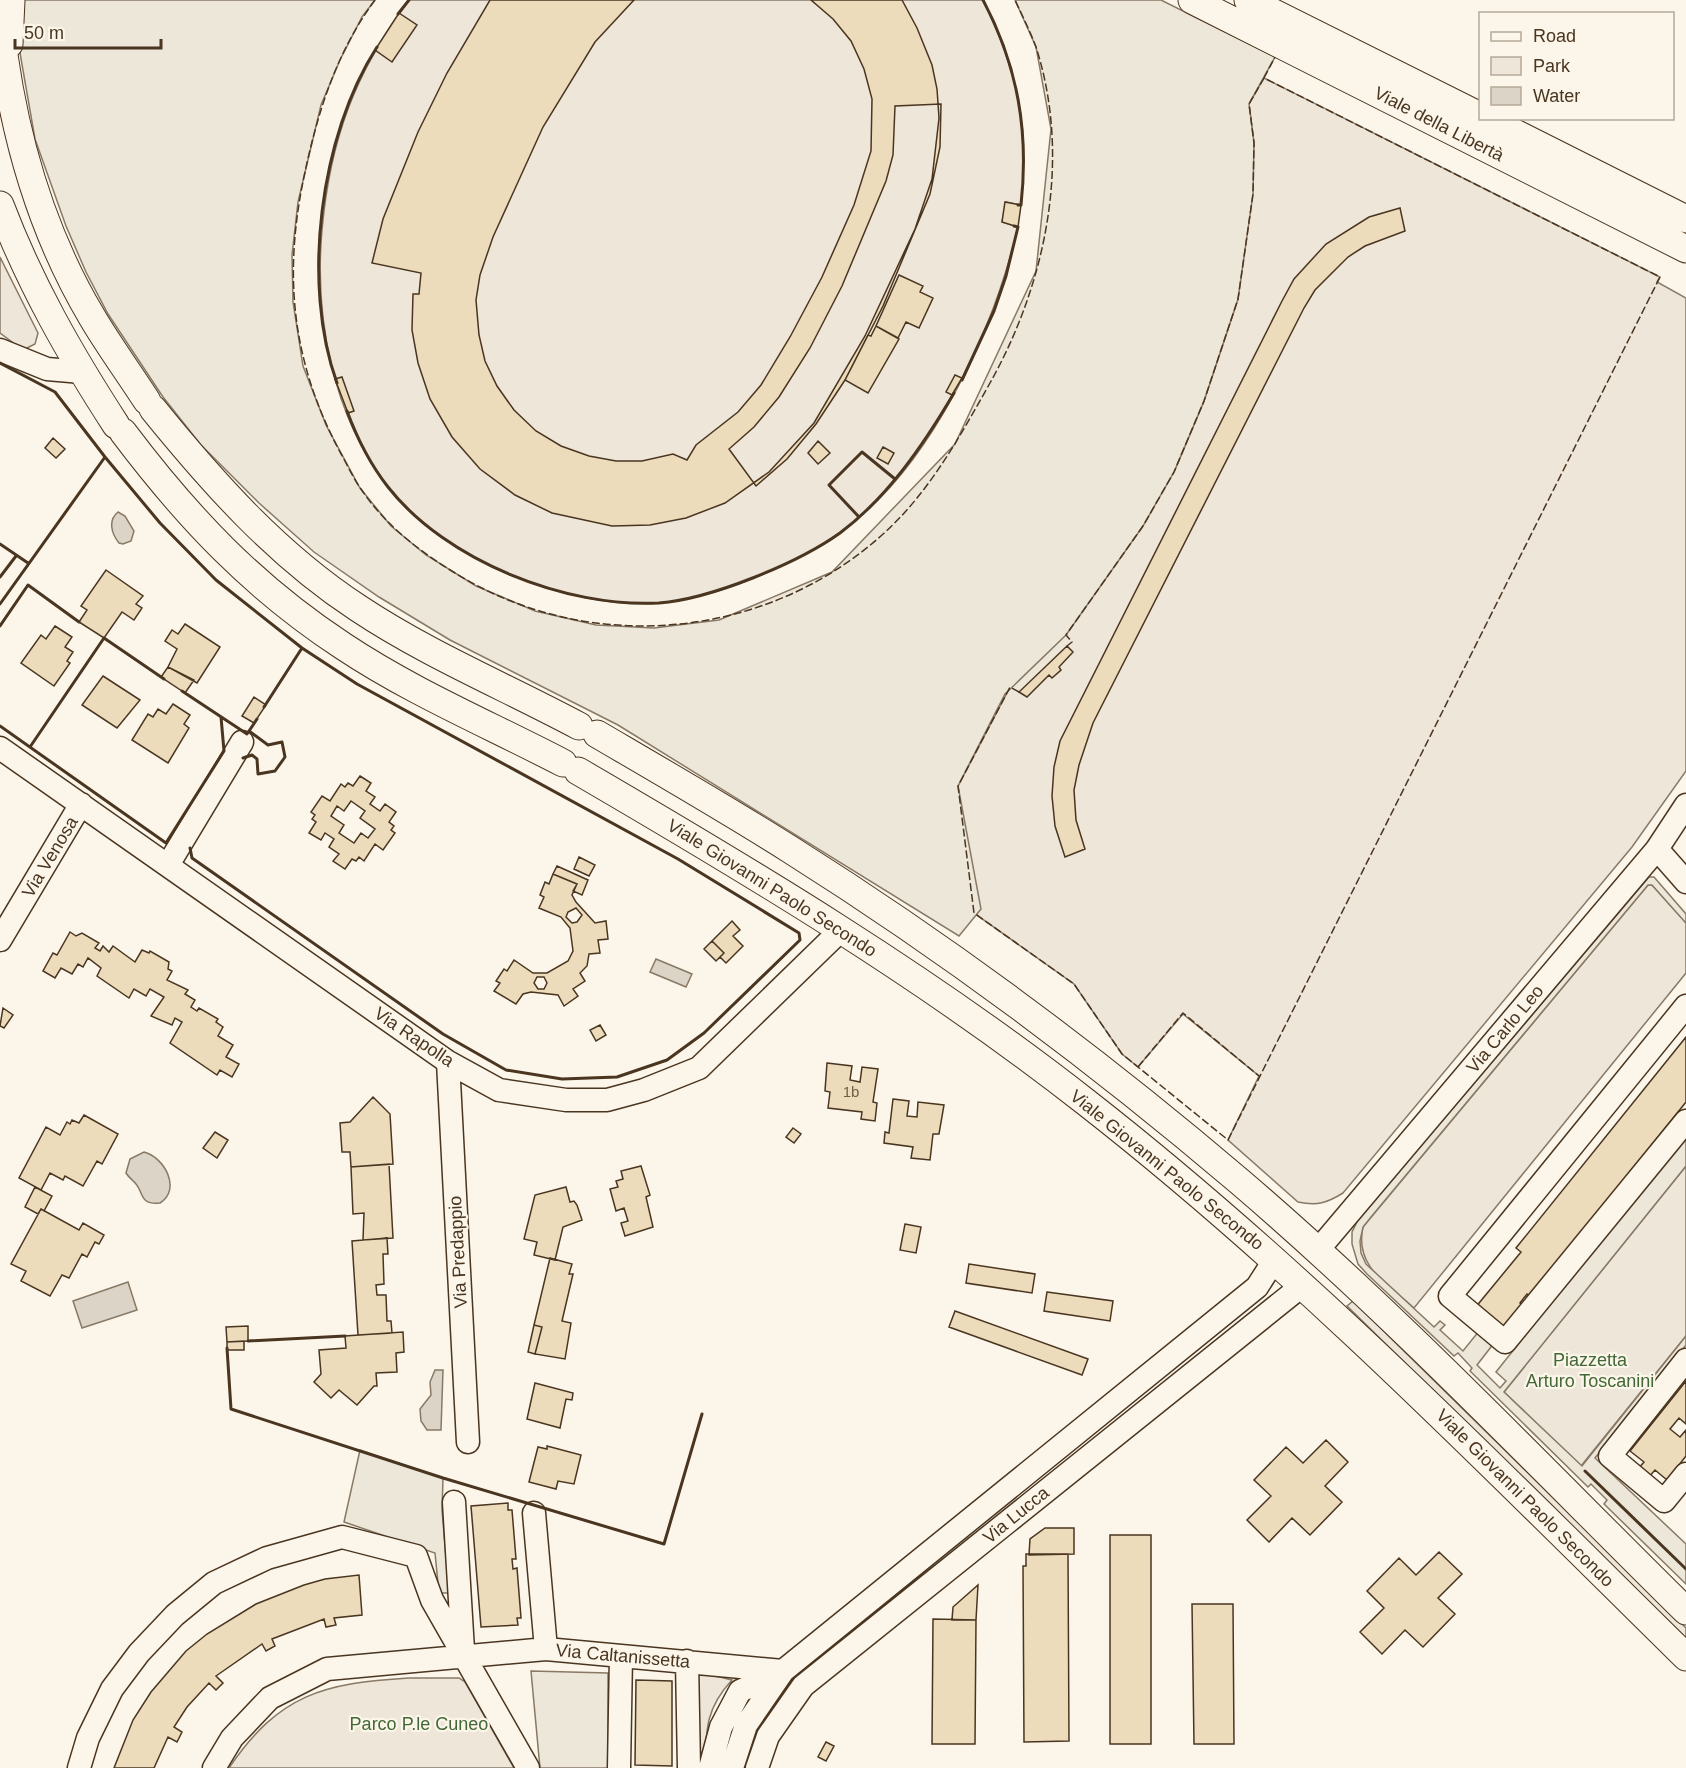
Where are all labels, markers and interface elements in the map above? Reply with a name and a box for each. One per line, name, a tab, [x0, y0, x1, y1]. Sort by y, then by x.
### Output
scale bar	[15, 12, 160, 50]
legend	[1479, 12, 1674, 120]
text: 50 m	[24, 23, 64, 43]
text: Road	[1533, 26, 1576, 46]
text: Park	[1533, 56, 1571, 76]
street label: Viale della Libertà	[1371, 83, 1508, 166]
text: Water	[1533, 86, 1580, 106]
street label: Via Venosa	[18, 812, 82, 901]
street label: Viale Giovanni Paolo Secondo	[664, 815, 880, 961]
street label: Via Carlo Leo	[1462, 981, 1548, 1077]
street label: Via Rapolla	[370, 1003, 458, 1071]
house number: 1b	[843, 1083, 859, 1100]
street label: Viale Giovanni Paolo Secondo	[1066, 1086, 1268, 1254]
street label: Via Predappio	[445, 1195, 471, 1309]
park label: Piazzetta Arturo Toscanini	[1526, 1350, 1654, 1391]
street label: Viale Giovanni Paolo Secondo	[1432, 1405, 1618, 1591]
street label: Via Lucca	[979, 1482, 1054, 1548]
street label: Via Caltanissetta	[555, 1640, 692, 1672]
park label: Parco P.le Cuneo	[350, 1714, 488, 1734]

